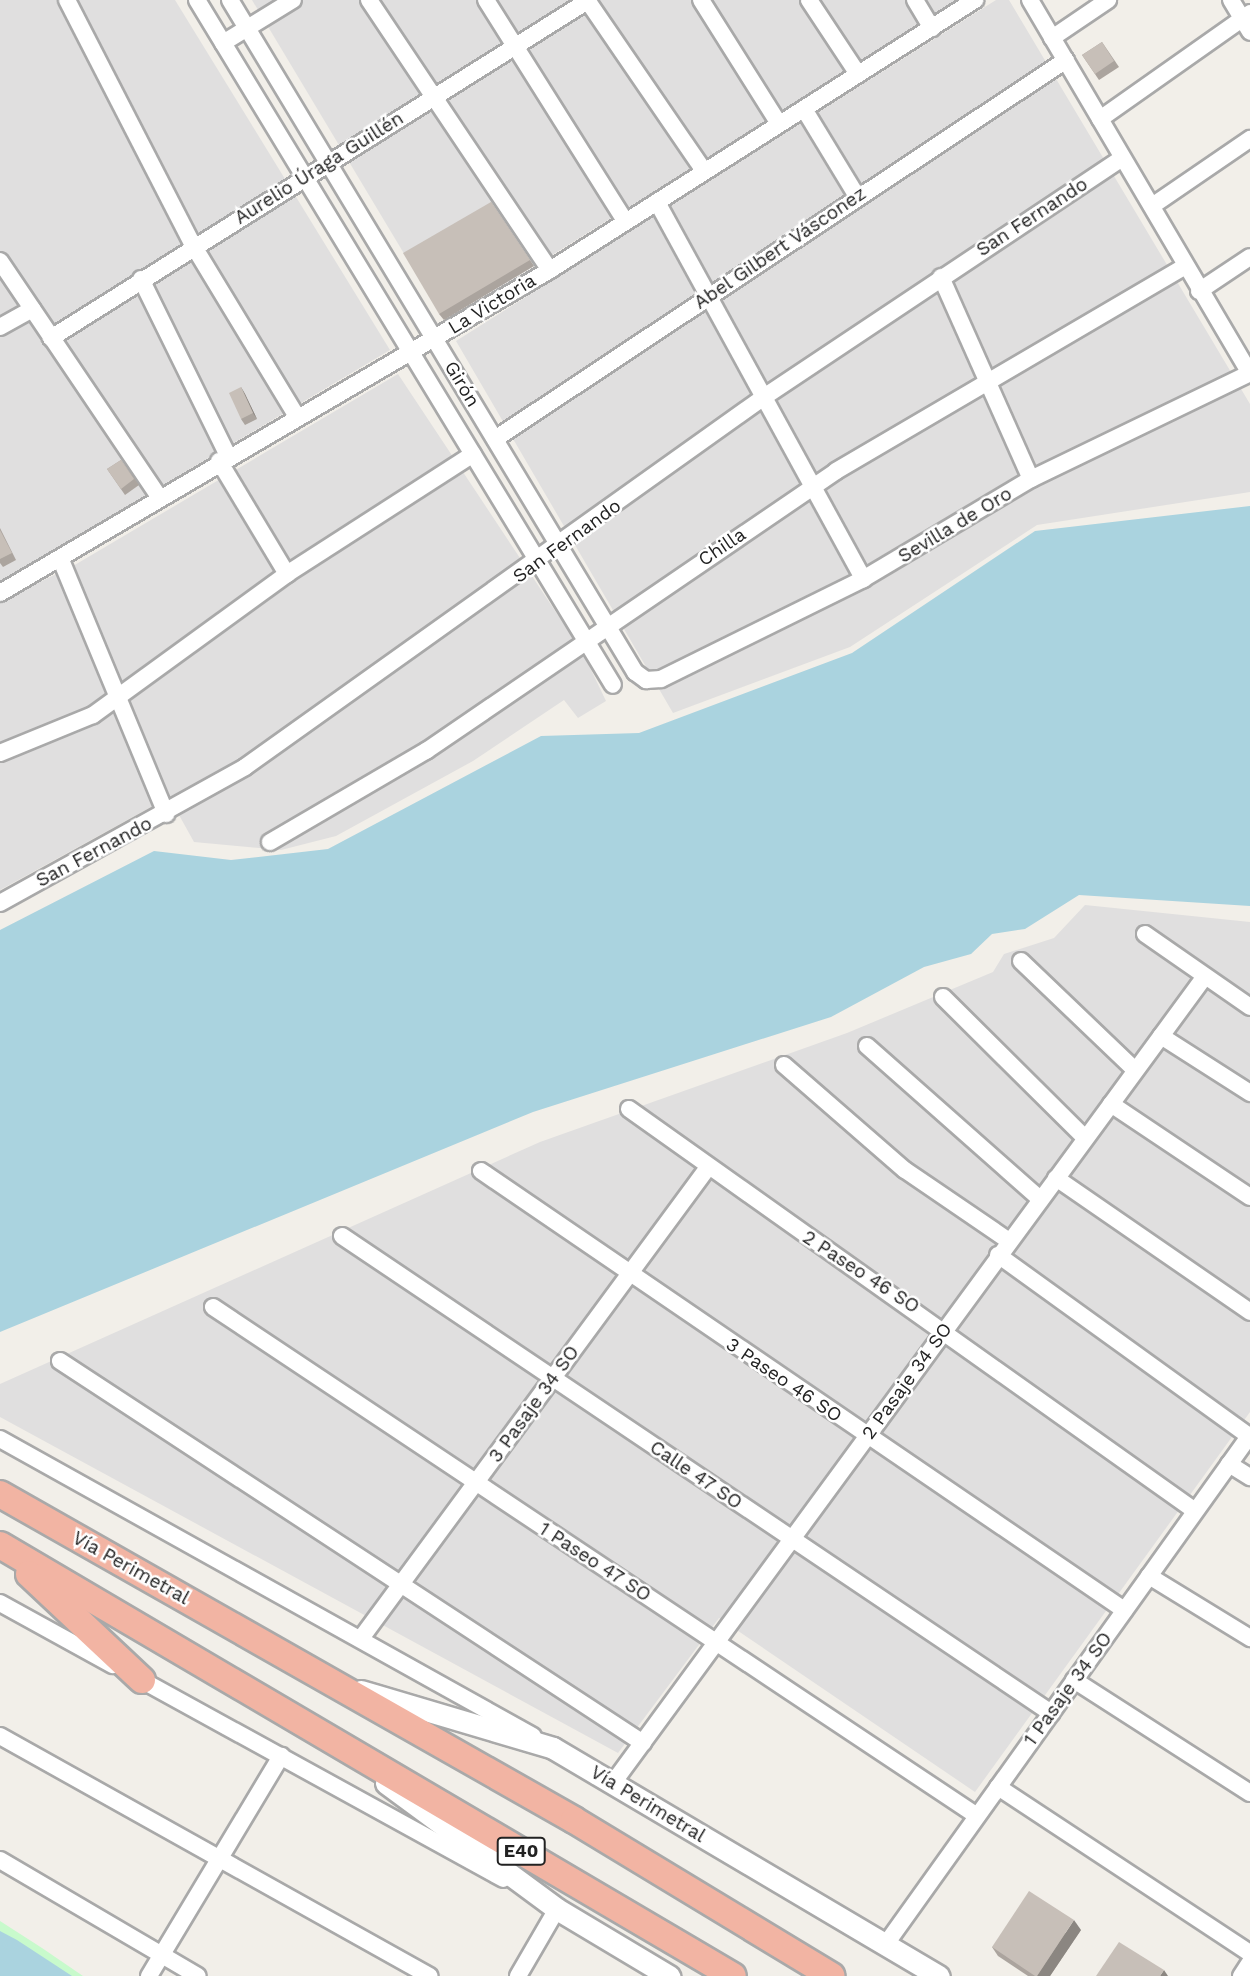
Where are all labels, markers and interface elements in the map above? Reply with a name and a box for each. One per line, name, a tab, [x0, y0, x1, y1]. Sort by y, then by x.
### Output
street label: Aurelio Úraga Guillén	[230, 107, 408, 229]
street label: San Fernando	[972, 173, 1092, 261]
street label: Abel Gilbert Vásconez	[689, 182, 871, 314]
street label: La Victoria	[443, 269, 541, 339]
street label: Girón	[440, 357, 484, 411]
street label: Sevilla de Oro	[894, 482, 1016, 568]
street label: San Fernando	[509, 494, 625, 588]
street label: Chilla	[694, 523, 750, 571]
street label: San Fernando	[32, 812, 156, 892]
street label: 2 Paseo 46 SO	[798, 1226, 924, 1318]
street label: 2 Pasaje 34 SO	[857, 1318, 957, 1444]
street label: 3 Paseo 46 SO	[722, 1333, 846, 1427]
street label: 3 Pasaje 34 SO	[484, 1341, 584, 1467]
street label: Calle 47 SO	[645, 1436, 747, 1514]
street label: 1 Paseo 47 SO	[535, 1517, 655, 1607]
street label: Vía Perimetral	[68, 1526, 194, 1610]
street label: 1 Pasaje 34 SO	[1019, 1628, 1117, 1750]
street label: Vía Perimetral	[586, 1761, 710, 1847]
road number: E40	[496, 1837, 546, 1866]

